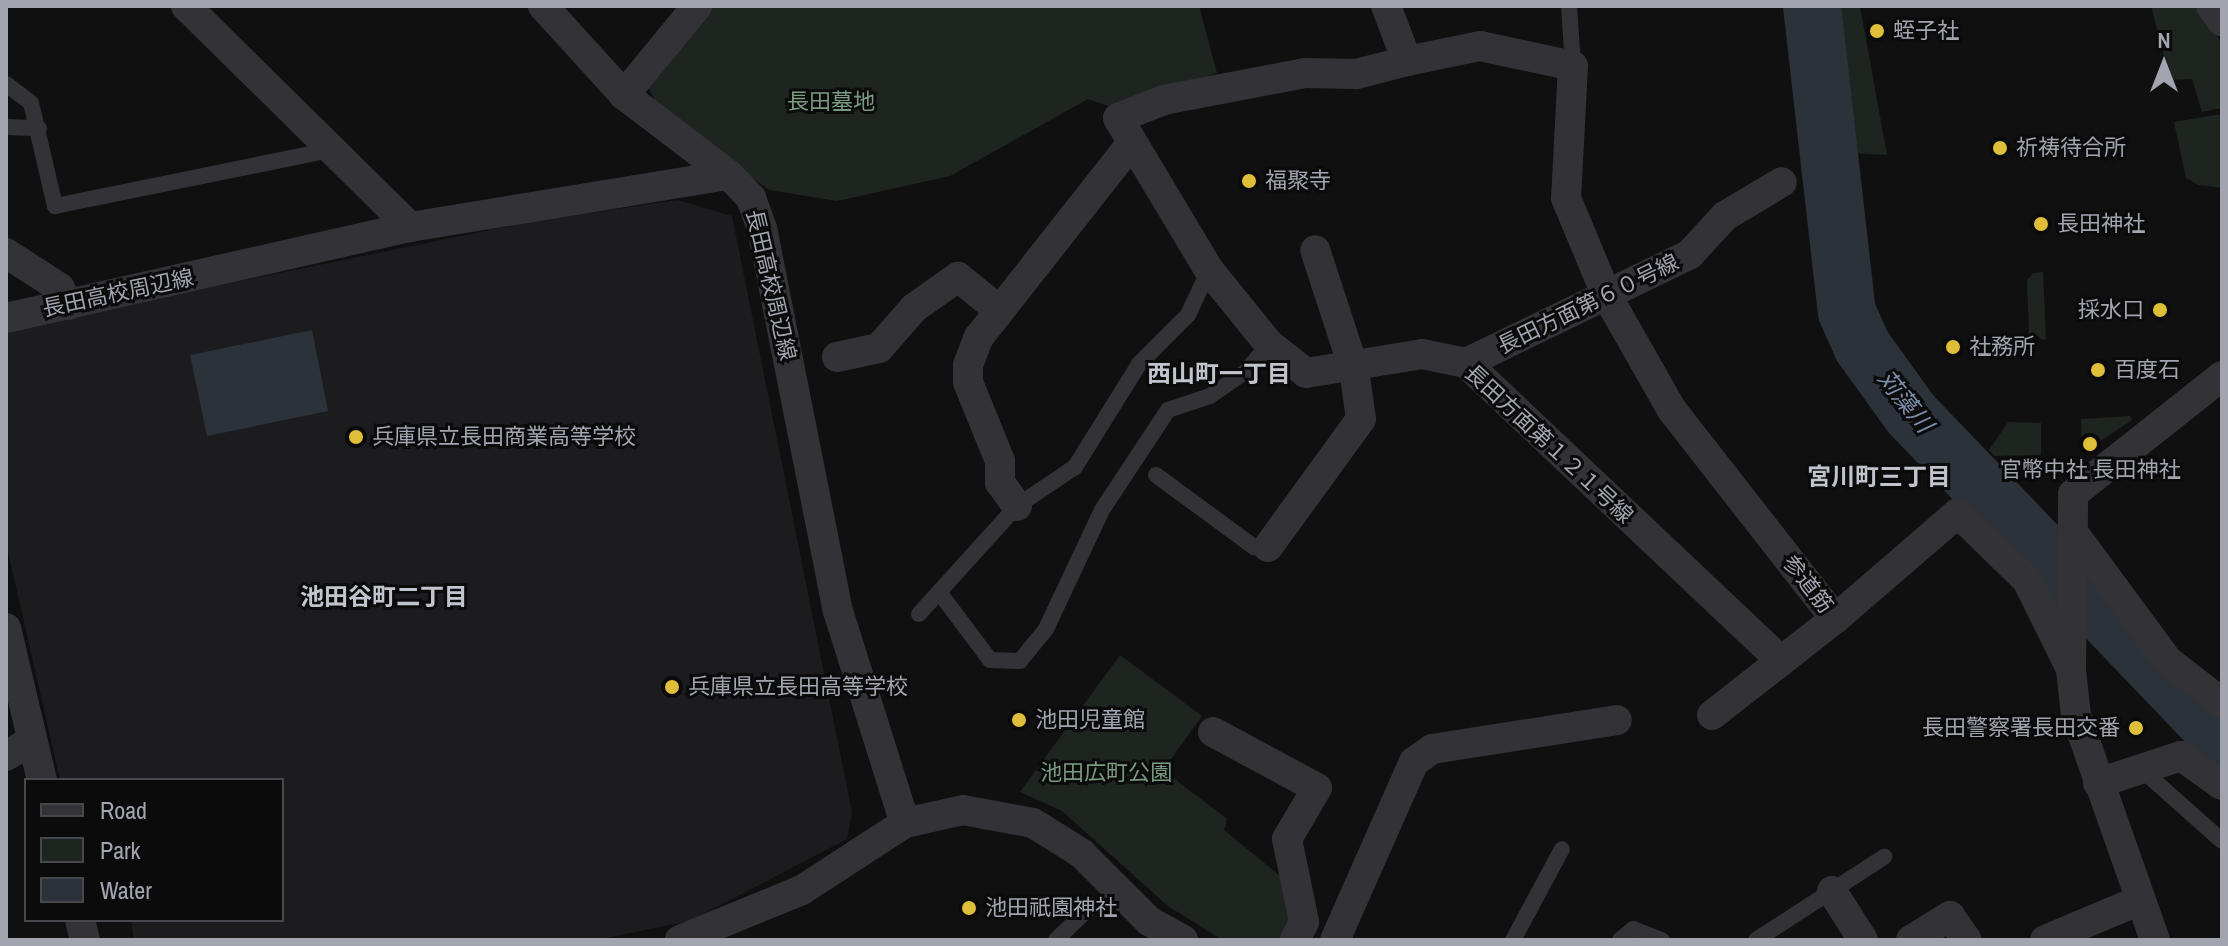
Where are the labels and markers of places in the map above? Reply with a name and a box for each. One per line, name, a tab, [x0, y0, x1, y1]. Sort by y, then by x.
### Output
place label: 蛭子社	[1893, 18, 1959, 44]
marker: 蛭子社	[1868, 22, 1886, 40]
place label: 祈祷待合所	[2016, 135, 2126, 161]
marker: 祈祷待合所	[1991, 139, 2009, 157]
place label: 福聚寺	[1265, 168, 1331, 194]
marker: 福聚寺	[1240, 172, 1258, 190]
place label: 長田神社	[2057, 211, 2145, 237]
marker: 長田神社	[2032, 215, 2050, 233]
place label: 採水口	[2078, 297, 2144, 323]
marker: 採水口	[2151, 301, 2169, 319]
place label: 社務所	[1969, 334, 2035, 360]
marker: 社務所	[1944, 338, 1962, 356]
place label: 百度石	[2114, 357, 2180, 383]
marker: 百度石	[2089, 361, 2107, 379]
place label: 兵庫県立長田商業高等学校	[372, 424, 636, 450]
marker: 兵庫県立長田商業高等学校	[347, 428, 365, 446]
marker: 官幣中社 長田神社	[2081, 435, 2099, 453]
place label: 官幣中社 長田神社	[1999, 457, 2181, 483]
place label: 兵庫県立長田高等学校	[688, 674, 908, 700]
marker: 兵庫県立長田高等学校	[663, 678, 681, 696]
place label: 池田児童館	[1035, 707, 1145, 733]
marker: 池田児童館	[1010, 711, 1028, 729]
place label: 長田警察署長田交番	[1922, 715, 2120, 741]
marker: 長田警察署長田交番	[2127, 719, 2145, 737]
place label: 池田祇園神社	[985, 895, 1117, 921]
marker: 池田祇園神社	[960, 899, 978, 917]

